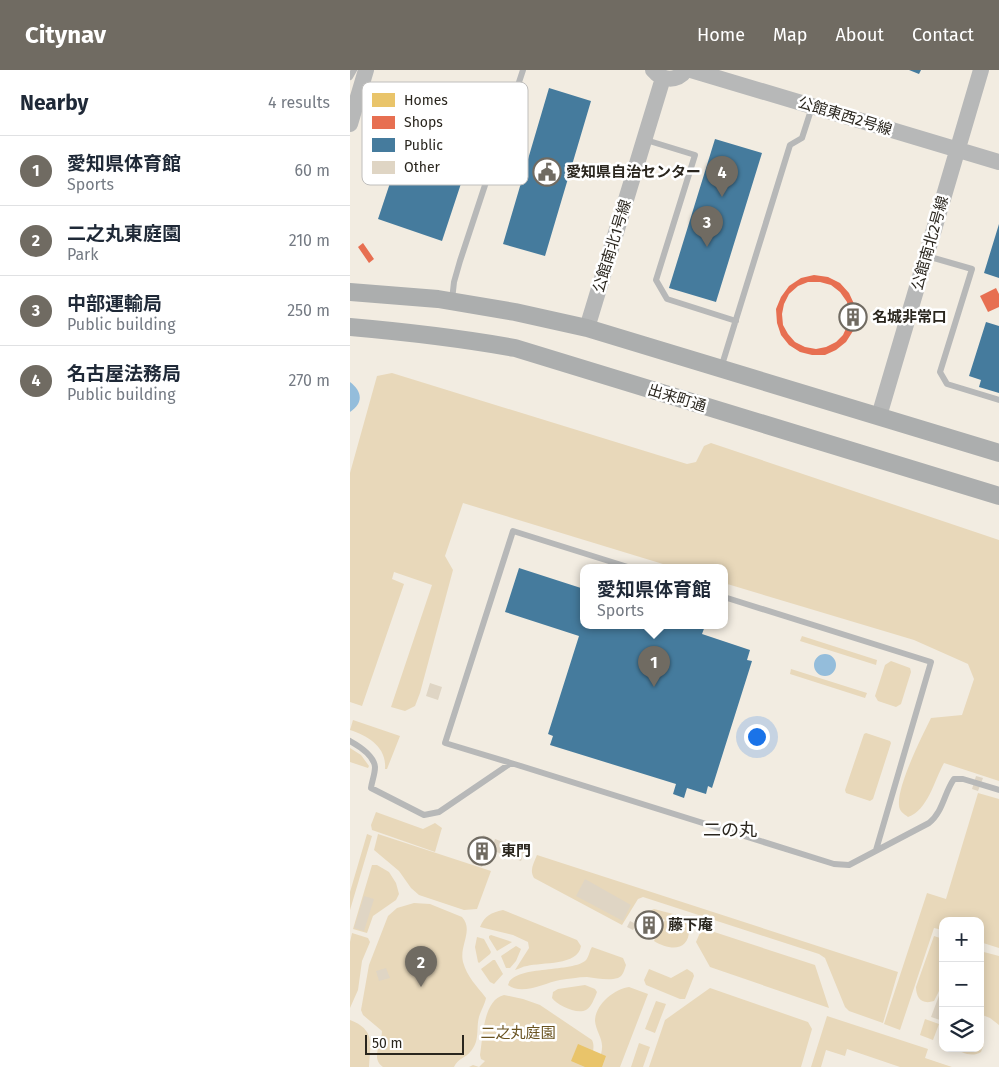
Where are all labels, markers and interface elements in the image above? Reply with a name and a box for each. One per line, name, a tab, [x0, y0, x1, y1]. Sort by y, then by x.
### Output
text: Citynav	[25, 21, 106, 49]
text: Home	[697, 24, 745, 46]
text: Map	[773, 24, 807, 46]
text: About	[835, 24, 884, 46]
text: Contact	[912, 24, 974, 46]
legend	[362, 82, 528, 185]
text: Nearby	[20, 90, 88, 116]
text: Homes	[404, 92, 448, 109]
text: 4 results	[268, 93, 330, 112]
street label: 公館東西2号線	[796, 93, 894, 139]
text: Shops	[404, 114, 443, 131]
text: Public	[404, 137, 443, 154]
text: 愛知県体育館	[67, 152, 181, 175]
pin: 4	[706, 156, 738, 197]
public building icon: 愛知県自治センター	[532, 157, 562, 187]
text: Other	[404, 159, 441, 176]
text: 1	[32, 161, 40, 180]
text: 60 m	[295, 161, 330, 180]
place label: 愛知県自治センター	[566, 163, 701, 181]
text: Sports	[67, 175, 114, 194]
street label: 公館南北2号線	[908, 194, 952, 292]
street label: 公館南北1号線	[589, 197, 635, 295]
pin: 3	[691, 206, 723, 247]
text: 二之丸東庭園	[67, 222, 181, 245]
text: 2	[32, 231, 40, 250]
text: 210 m	[289, 231, 330, 250]
text: Park	[67, 245, 99, 264]
text: 中部運輸局	[67, 292, 162, 315]
text: 3	[32, 301, 40, 320]
text: 250 m	[287, 301, 330, 320]
building icon: 名城非常口	[838, 302, 868, 332]
place label: 名城非常口	[872, 308, 947, 326]
text: Public building	[67, 315, 175, 334]
text: 名古屋法務局	[67, 362, 181, 385]
text: 4	[31, 371, 41, 390]
text: 270 m	[288, 371, 330, 390]
street label: 出来町通	[646, 381, 708, 415]
text: Public building	[67, 385, 175, 404]
popup	[580, 564, 728, 629]
text: 愛知県体育館	[597, 578, 711, 601]
text: Sports	[597, 601, 644, 620]
pin: 1	[638, 646, 670, 687]
your location	[744, 724, 770, 750]
district label: 二の丸	[703, 819, 757, 841]
building icon: 東門	[467, 836, 497, 866]
place label: 東門	[501, 842, 531, 860]
building icon: 藤下庵	[634, 910, 664, 940]
place label: 藤下庵	[668, 916, 713, 934]
map controls	[939, 917, 984, 1052]
button: +	[939, 917, 984, 962]
pin: 2	[405, 946, 437, 987]
button: −	[939, 962, 984, 1007]
button: layers	[939, 1007, 984, 1052]
park label: 二之丸庭園	[480, 1024, 556, 1042]
scale bar	[365, 1032, 464, 1055]
text: 50 m	[372, 1035, 403, 1052]

